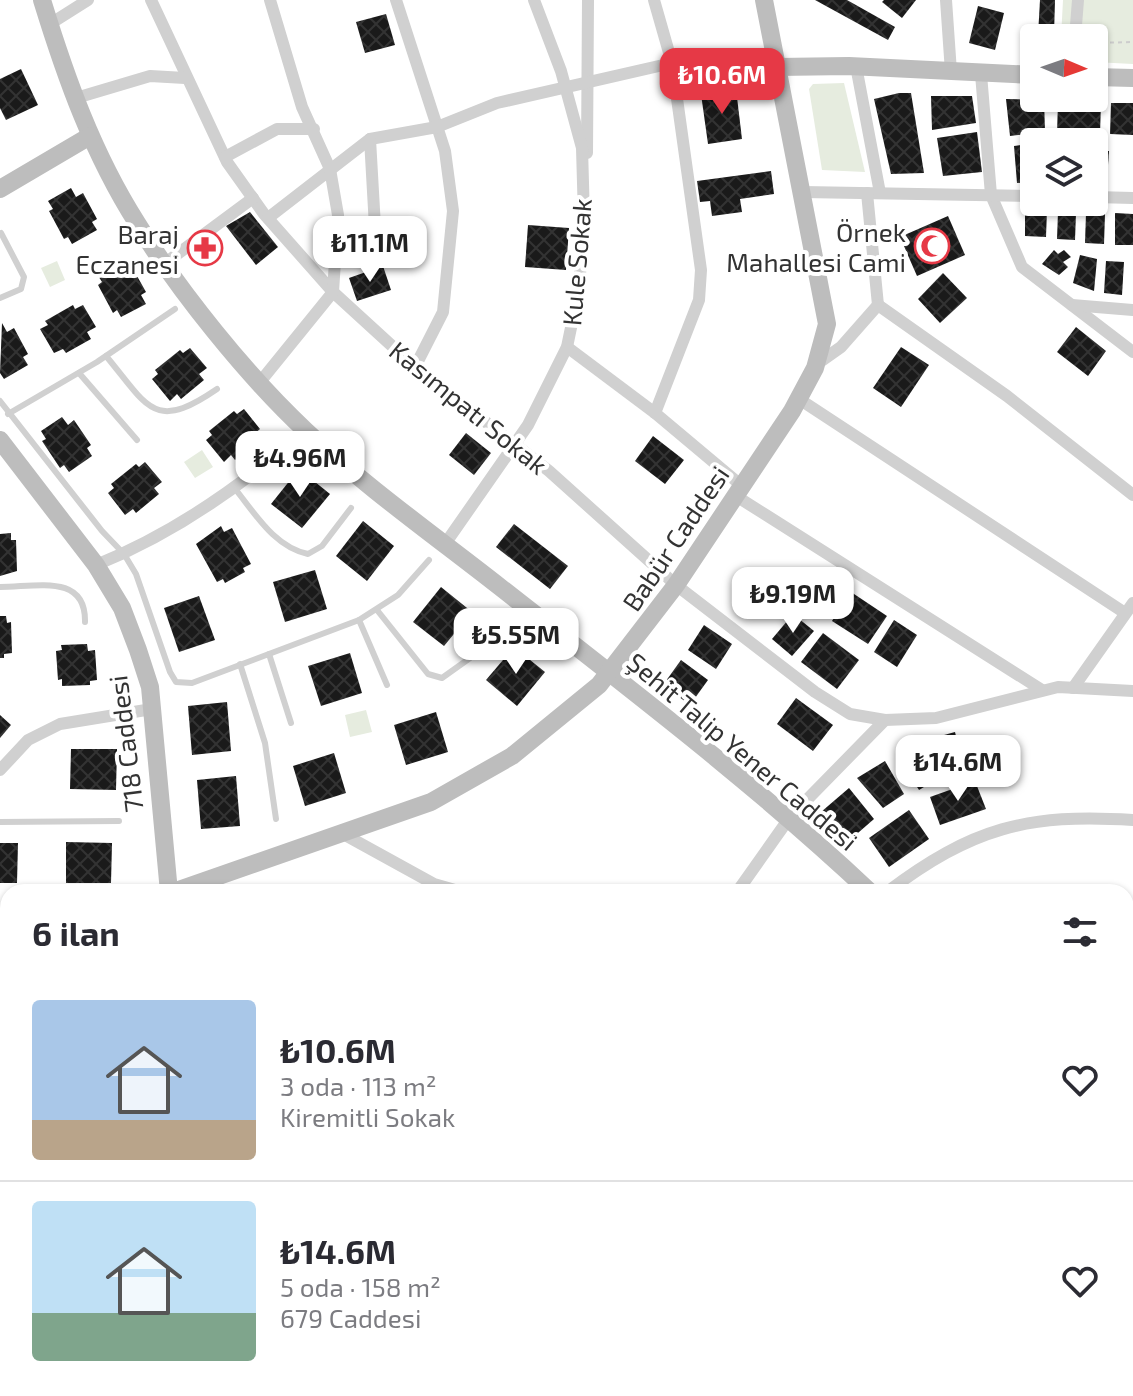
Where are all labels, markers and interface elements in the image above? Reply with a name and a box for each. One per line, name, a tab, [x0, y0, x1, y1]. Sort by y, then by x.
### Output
north arrow	[1020, 24, 1108, 112]
map controls	[1020, 24, 1108, 216]
pin: ₺10.6M	[657, 48, 787, 116]
text: ₺10.6M	[678, 58, 766, 89]
button: layers	[1020, 128, 1108, 216]
street label: Kule Sokak	[555, 197, 597, 327]
pin: ₺11.1M	[305, 216, 435, 284]
place label: Örnek Mahallesi Cami	[726, 216, 906, 277]
place label: Baraj Eczanesi	[75, 218, 179, 279]
text: ₺11.1M	[331, 226, 409, 257]
mosque icon: Örnek Mahallesi Cami	[913, 227, 951, 265]
pharmacy icon: Baraj Eczanesi	[186, 229, 224, 267]
street label: Kasımpatı Sokak	[384, 334, 554, 480]
pin: ₺4.96M	[235, 431, 365, 499]
text: ₺4.96M	[254, 441, 346, 472]
street label: Babür Caddesi	[615, 460, 735, 616]
pin: ₺9.19M	[728, 567, 858, 635]
text: ₺9.19M	[750, 577, 836, 608]
pin: ₺5.55M	[451, 608, 581, 676]
text: ₺5.55M	[472, 618, 560, 649]
street label: Şehit Talip Yener Caddesi	[620, 646, 864, 858]
street label: 718 Caddesi	[101, 674, 149, 814]
pin: ₺14.6M	[893, 735, 1023, 803]
text: ₺14.6M	[914, 745, 1002, 776]
icon: filters	[1058, 910, 1102, 954]
text: 6 ilan	[32, 912, 120, 953]
text: ₺10.6M	[280, 1029, 396, 1070]
icon: home	[96, 1032, 192, 1128]
icon: heart	[1058, 1058, 1102, 1102]
text: 3 oda · 113 m²	[280, 1070, 436, 1101]
text: Kiremitli Sokak	[280, 1101, 455, 1132]
text: ₺14.6M	[280, 1230, 396, 1271]
icon: home	[96, 1233, 192, 1329]
icon: heart	[1058, 1259, 1102, 1303]
text: 5 oda · 158 m²	[280, 1271, 441, 1302]
text: 679 Caddesi	[280, 1302, 421, 1333]

